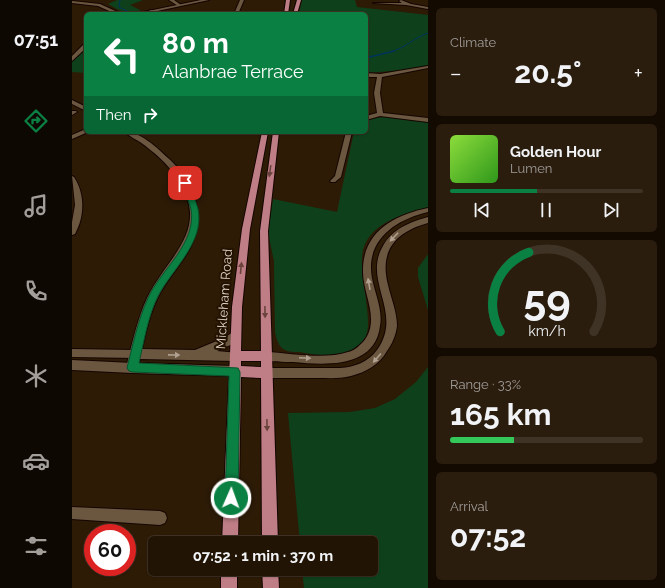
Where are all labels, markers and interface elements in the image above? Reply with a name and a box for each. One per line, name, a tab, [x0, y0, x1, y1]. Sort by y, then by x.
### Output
text: 80 m	[162, 27, 229, 60]
icon: left	[96, 28, 148, 80]
text: 07:51	[14, 29, 58, 50]
text: Climate	[450, 35, 496, 50]
text: 20.5°	[514, 55, 581, 90]
text: −	[450, 60, 462, 86]
text: +	[634, 60, 643, 86]
text: Alanbrae Terrace	[162, 61, 304, 82]
icon: right	[139, 104, 161, 126]
text: Then	[96, 106, 131, 124]
icon: directions	[22, 107, 50, 135]
text: Golden Hour	[510, 143, 601, 161]
text: Lumen	[510, 161, 552, 176]
one-way arrow	[267, 165, 274, 177]
pin	[168, 166, 202, 200]
icon: arrive	[174, 172, 196, 194]
icon: music	[22, 192, 50, 220]
icon: previous	[471, 199, 493, 221]
icon: pause	[535, 199, 557, 221]
icon: next	[600, 199, 622, 221]
one-way arrow	[389, 232, 399, 242]
street label: Mickleham Road	[213, 248, 235, 350]
one-way arrow	[237, 262, 244, 274]
text: 59	[523, 276, 570, 325]
icon: phone	[22, 277, 50, 305]
one-way arrow	[366, 278, 372, 290]
one-way arrow	[262, 306, 268, 319]
text: km/h	[528, 323, 565, 339]
one-way arrow	[168, 352, 181, 358]
one-way arrow	[372, 352, 381, 363]
one-way arrow	[299, 355, 312, 361]
icon: climate	[22, 362, 50, 390]
text: Range · 33%	[450, 377, 521, 392]
text: 165 km	[450, 397, 552, 432]
one-way arrow	[264, 419, 270, 432]
icon: car	[22, 447, 50, 475]
position arrow	[210, 477, 252, 519]
text: Arrival	[450, 499, 488, 514]
text: 07:52	[450, 519, 526, 554]
speed limit sign: 60	[84, 524, 136, 576]
icon: filters	[22, 532, 50, 560]
text: 07:52 · 1 min · 370 m	[193, 547, 333, 565]

